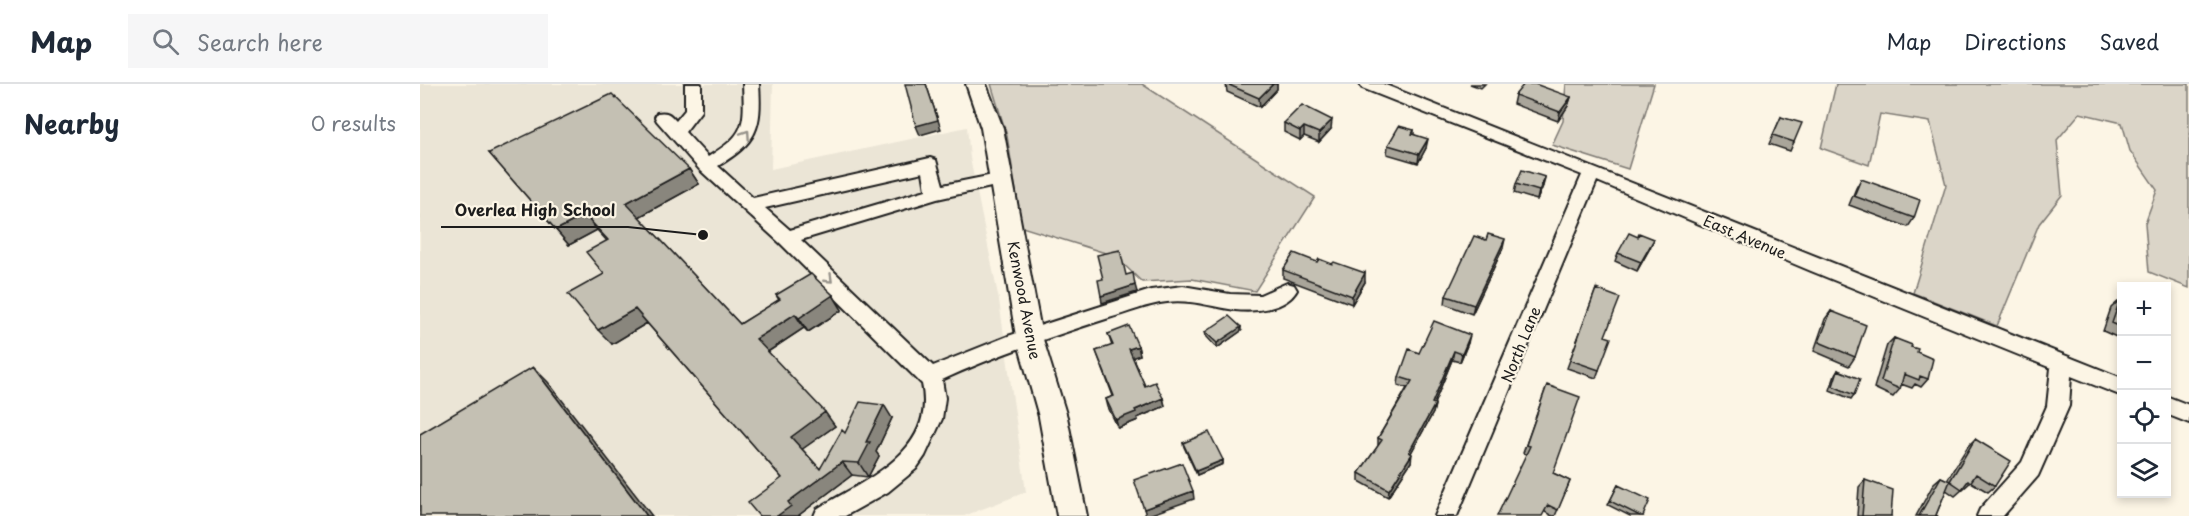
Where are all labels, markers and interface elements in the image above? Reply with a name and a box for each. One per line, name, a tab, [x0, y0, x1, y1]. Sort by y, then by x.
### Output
search box	[128, 14, 548, 68]
text: Map	[30, 20, 92, 63]
icon: search	[149, 25, 182, 58]
text: Search here	[197, 25, 323, 58]
text: Map	[1886, 25, 1931, 57]
text: Directions	[1964, 25, 2066, 57]
text: Saved	[2099, 25, 2159, 57]
text: Nearby	[24, 104, 119, 143]
text: 0 results	[311, 108, 396, 138]
one-way arrow	[739, 130, 750, 141]
callout: Overlea High School	[441, 193, 628, 227]
text: Overlea High School	[455, 197, 615, 221]
street label: East Avenue	[1700, 208, 1790, 264]
street label: Kenwood Avenue	[1002, 239, 1048, 361]
one-way arrow	[823, 272, 833, 283]
map controls	[2117, 282, 2171, 498]
button: +	[2117, 282, 2171, 336]
street label: North Lane	[1494, 302, 1546, 386]
button: −	[2117, 336, 2171, 390]
button: locate	[2117, 390, 2171, 444]
button: layers	[2117, 444, 2171, 498]

